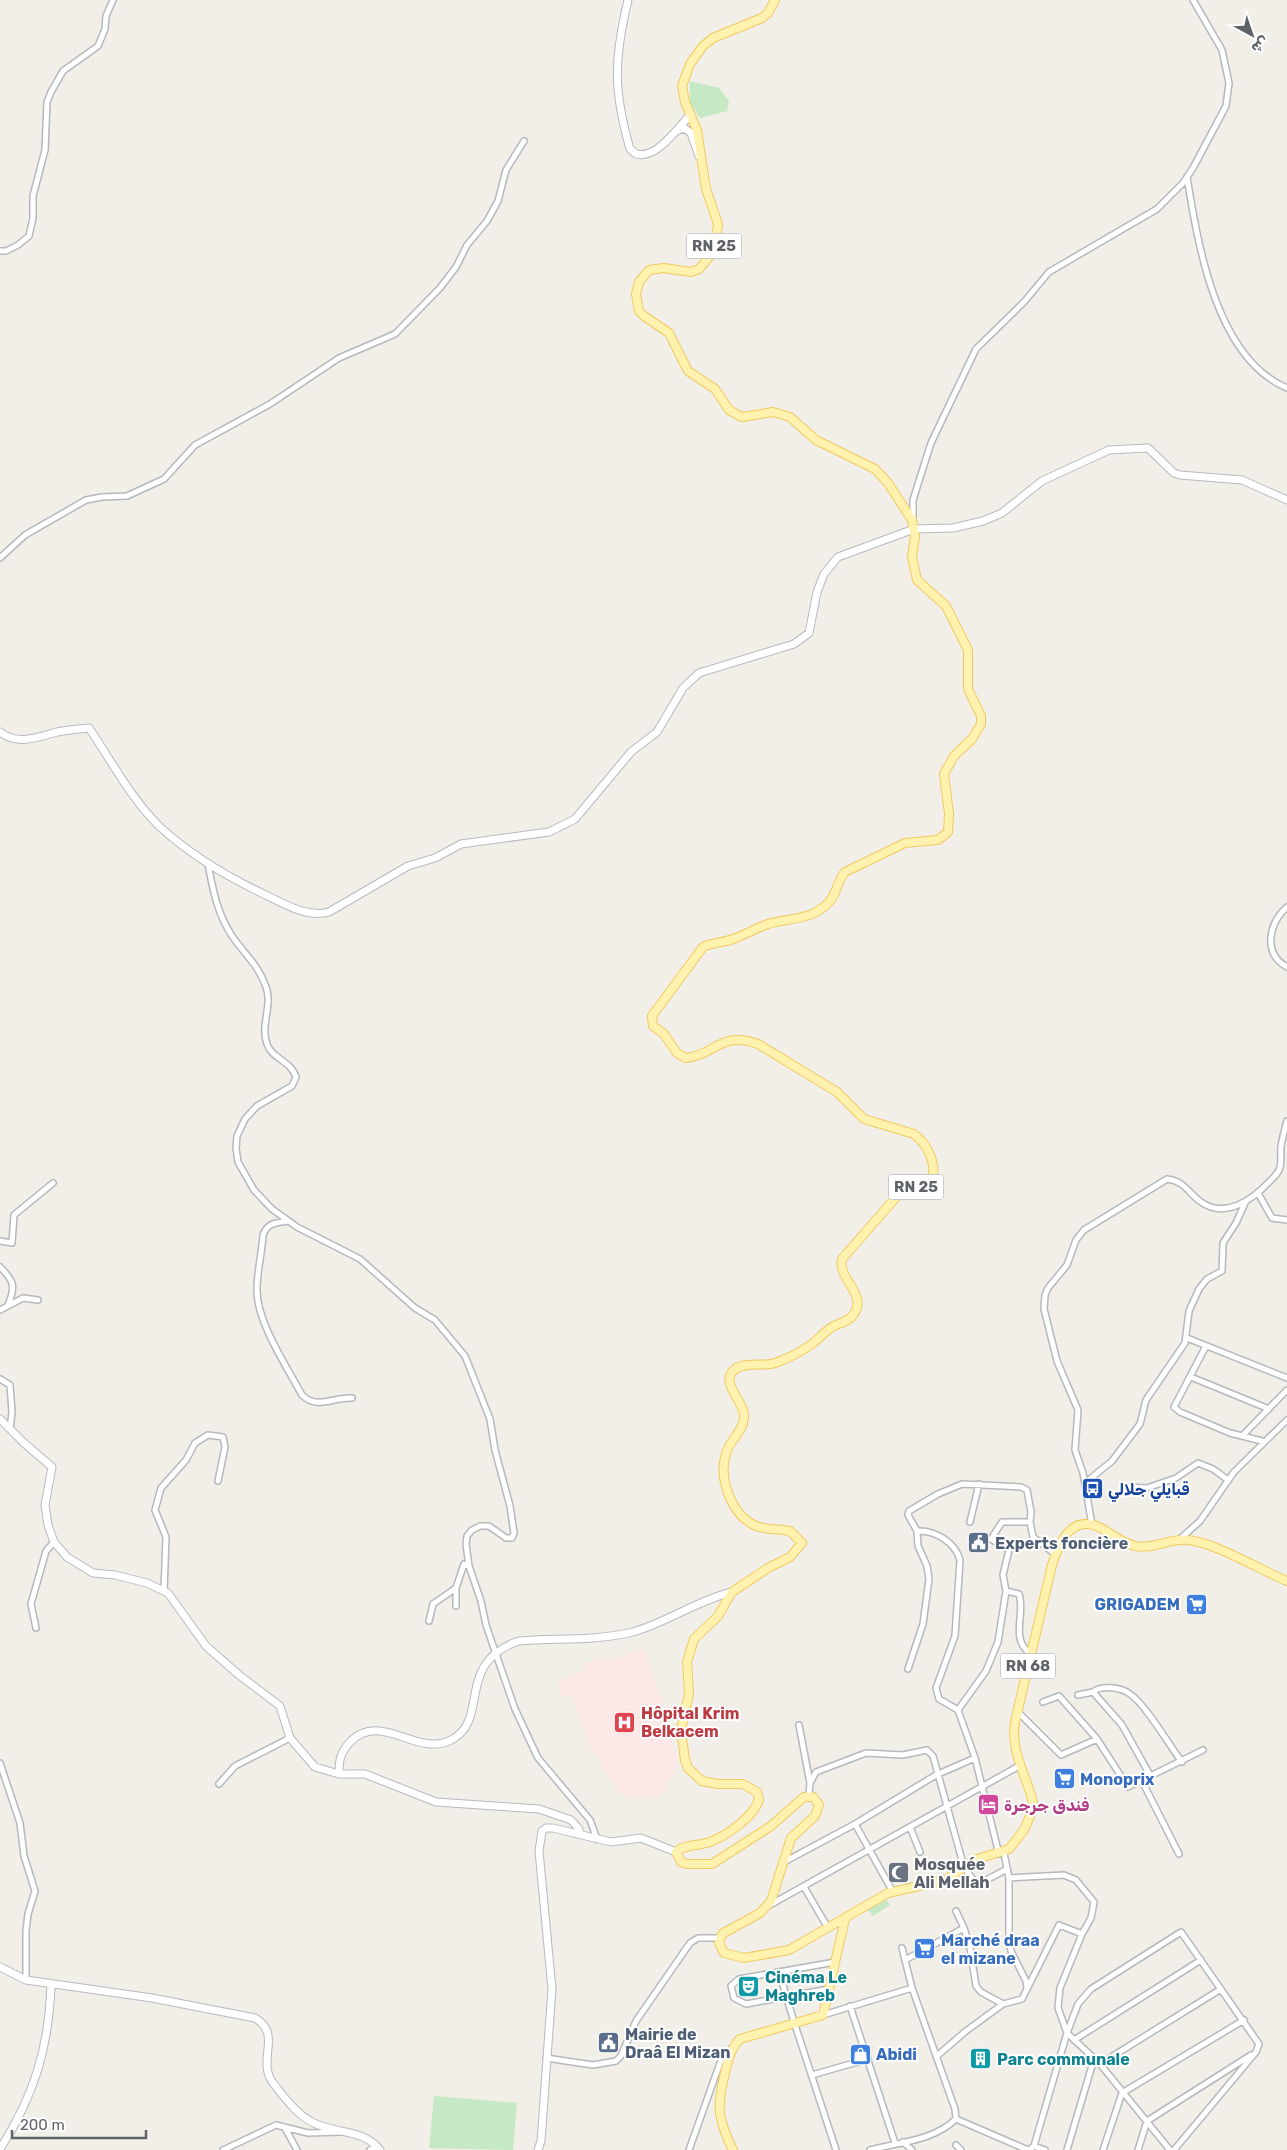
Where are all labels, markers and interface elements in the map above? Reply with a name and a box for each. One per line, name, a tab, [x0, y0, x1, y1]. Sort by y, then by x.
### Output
north arrow	[1227, 10, 1277, 60]
text: ش	[1248, 32, 1272, 57]
road number: RN 25	[686, 234, 742, 258]
road number: RN 25	[888, 1174, 944, 1200]
bus stop icon: قبايلي جلالي	[1080, 1477, 1104, 1501]
place label: قبايلي جلالي	[1108, 1480, 1190, 1502]
public building icon: Experts foncière	[967, 1531, 991, 1555]
place label: Experts foncière	[995, 1534, 1128, 1553]
supermarket icon: GRIGADEM	[1184, 1592, 1208, 1616]
place label: GRIGADEM	[1095, 1595, 1180, 1614]
road number: RN 68	[1000, 1654, 1056, 1678]
place label: Hôpital Krim Belkacem	[641, 1704, 739, 1741]
hospital icon: Hôpital Krim Belkacem	[613, 1710, 637, 1734]
supermarket icon: Monoprix	[1052, 1767, 1076, 1791]
place label: Monoprix	[1080, 1770, 1155, 1789]
hotel icon: فندق جرجرة	[976, 1793, 1000, 1817]
place label: فندق جرجرة	[1004, 1796, 1089, 1815]
place label: Mosquée Ali Mellah	[914, 1855, 990, 1892]
mosque icon: Mosquée Ali Mellah	[886, 1861, 910, 1885]
place label: Marché draa el mizane	[941, 1931, 1040, 1968]
supermarket icon: Marché draa el mizane	[913, 1937, 937, 1961]
place label: Cinéma Le Maghreb	[765, 1968, 847, 2005]
theatre icon: Cinéma Le Maghreb	[737, 1974, 761, 1998]
place label: Mairie de Draâ El Mizan	[625, 2025, 730, 2062]
public building icon: Mairie de Draâ El Mizan	[597, 2031, 621, 2055]
shop icon: Abidi	[848, 2042, 872, 2066]
place label: Abidi	[876, 2045, 917, 2064]
building icon: Parc communale	[969, 2047, 993, 2071]
place label: Parc communale	[997, 2050, 1130, 2069]
scale bar	[12, 2108, 146, 2140]
text: 200 m	[20, 2116, 65, 2134]

